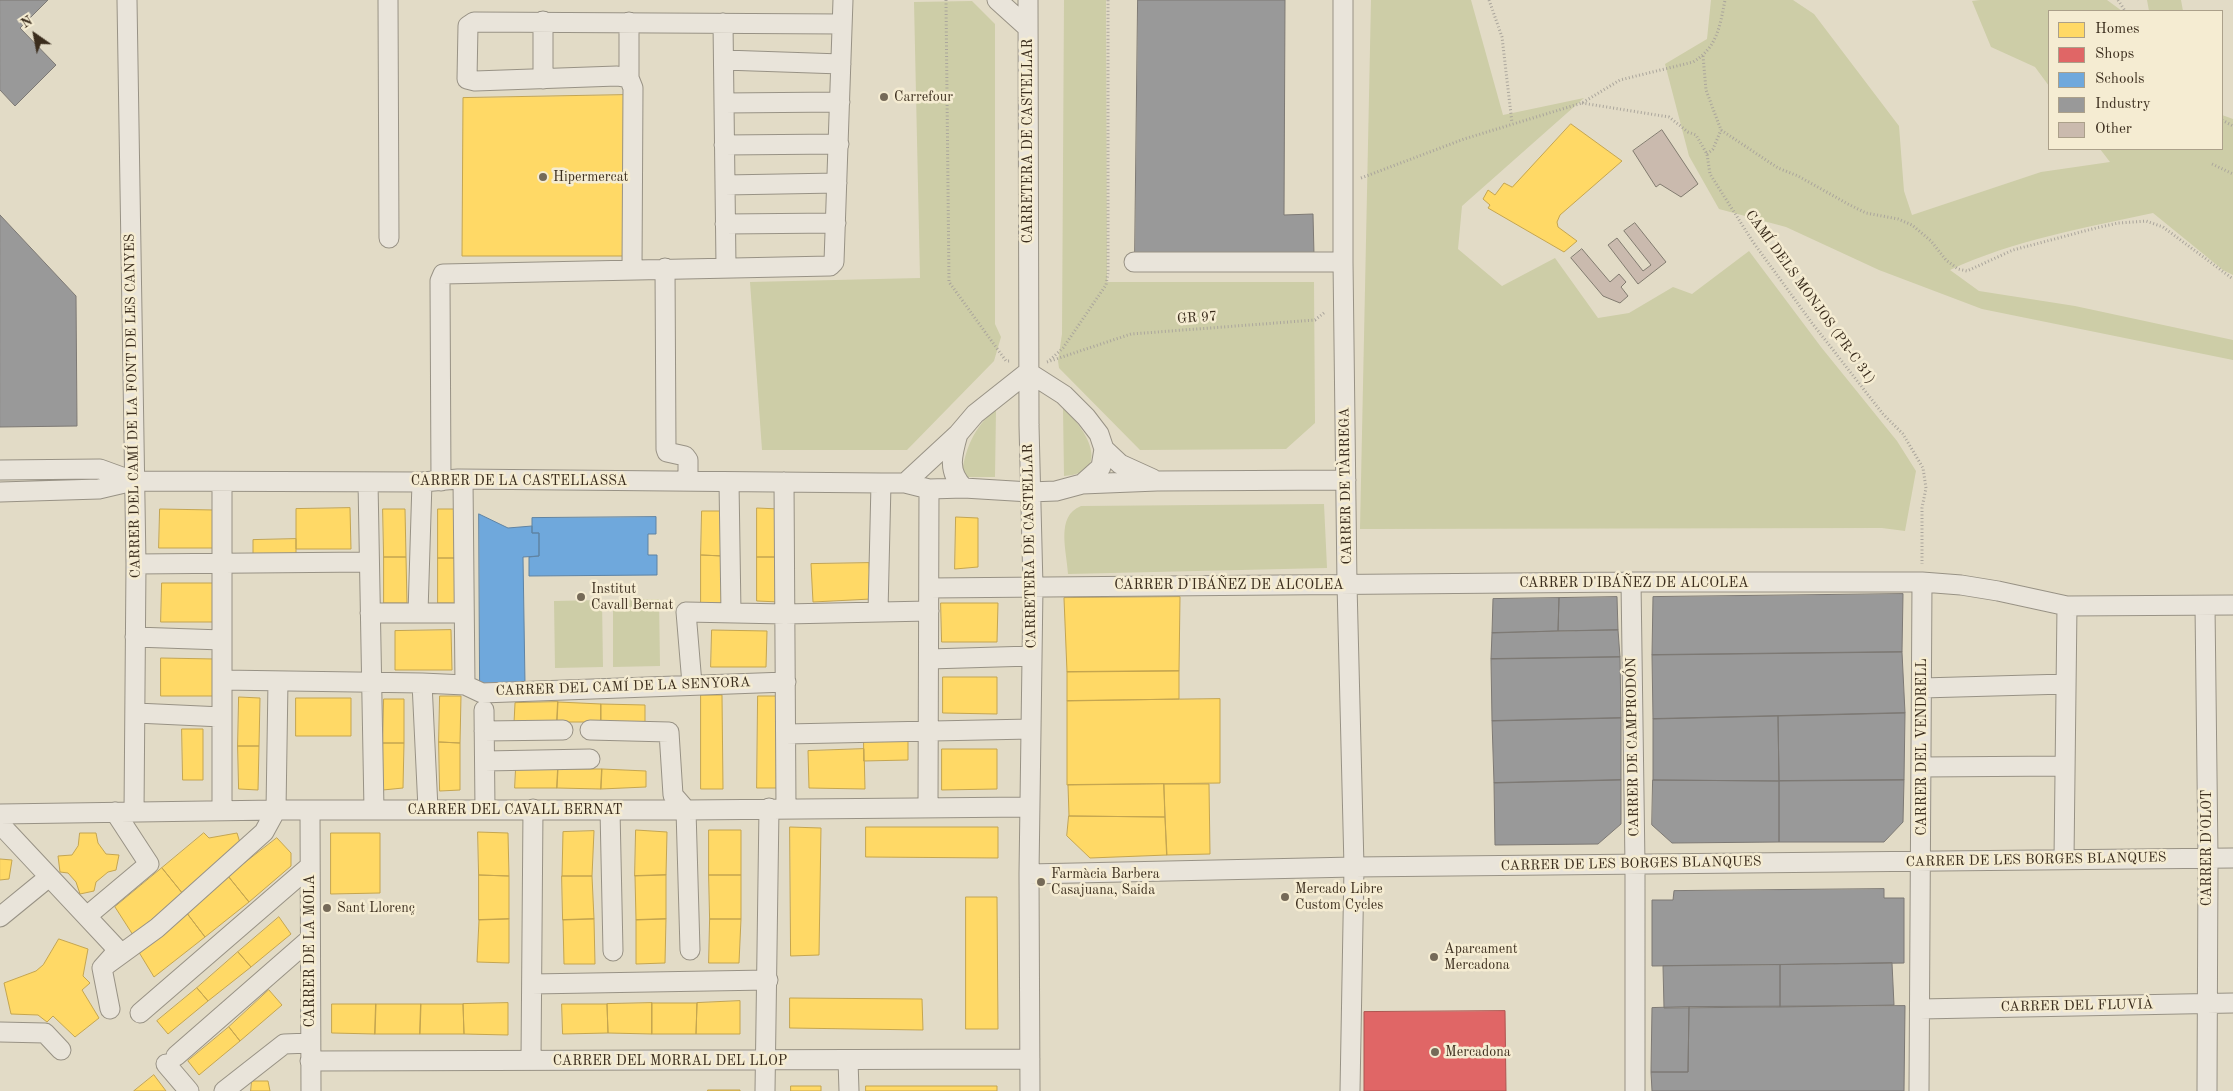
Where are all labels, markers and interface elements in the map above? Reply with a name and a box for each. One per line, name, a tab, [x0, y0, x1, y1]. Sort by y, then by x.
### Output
north arrow	[10, 10, 60, 60]
legend	[2048, 10, 2223, 150]
text: N	[19, 14, 35, 31]
text: Homes	[2095, 22, 2140, 37]
street label: CARRETERA DE CASTELLAR	[1020, 38, 1036, 244]
text: Shops	[2095, 47, 2134, 62]
text: Schools	[2095, 72, 2144, 87]
place label: Carrefour	[894, 89, 953, 105]
marker: Carrefour	[878, 91, 890, 103]
text: Industry	[2095, 97, 2151, 112]
text: Other	[2095, 122, 2132, 137]
place label: Hipermercat	[553, 169, 628, 185]
marker: Hipermercat	[537, 171, 549, 183]
street label: CAMÍ DELS MONJOS (PR-C 31)	[1741, 207, 1879, 387]
street label: CARRER DEL CAMÍ DE LA FONT DE LES CANYES	[122, 234, 144, 578]
street label: GR 97	[1176, 308, 1218, 328]
street label: CARRER DE TÀRREGA	[1336, 407, 1356, 565]
street label: CARRETERA DE CASTELLAR	[1020, 443, 1040, 649]
street label: CARRER DE LA CASTELLASSA	[411, 473, 627, 489]
street label: CARRER D'IBÁÑEZ DE ALCOLEA	[1519, 575, 1749, 591]
street label: CARRER D'IBÁÑEZ DE ALCOLEA	[1114, 577, 1344, 593]
place label: Institut Cavall Bernat	[591, 581, 673, 614]
marker: Institut Cavall Bernat	[575, 591, 587, 603]
street label: CARRER DE CAMPRODÓN	[1623, 657, 1643, 837]
street label: CARRER DEL VENDRELL	[1914, 658, 1930, 836]
street label: CARRER DEL CAMÍ DE LA SENYORA	[495, 674, 751, 700]
street label: CARRER D'OLOT	[2199, 790, 2215, 906]
street label: CARRER DEL CAVALL BERNAT	[407, 802, 623, 818]
street label: CARRER DE LES BORGES BLANQUES	[1906, 849, 2166, 871]
street label: CARRER DE LES BORGES BLANQUES	[1501, 853, 1761, 875]
place label: Farmàcia Barbera Casajuana, Saida	[1051, 866, 1160, 899]
street label: CARRER DE LA MOLA	[302, 874, 318, 1028]
marker: Farmàcia Barbera Casajuana, Saida	[1035, 876, 1047, 888]
place label: Mercado Libre Custom Cycles	[1295, 881, 1383, 914]
marker: Mercado Libre Custom Cycles	[1279, 891, 1291, 903]
place label: Sant Llorenç	[337, 900, 415, 916]
marker: Sant Llorenç	[321, 902, 333, 914]
place label: Aparcament Mercadona	[1444, 941, 1518, 974]
marker: Aparcament Mercadona	[1428, 951, 1440, 963]
street label: CARRER DEL FLUVIÀ	[2000, 996, 2154, 1016]
place label: Mercadona	[1445, 1044, 1511, 1060]
marker: Mercadona	[1429, 1046, 1441, 1058]
street label: CARRER DEL MORRAL DEL LLOP	[553, 1053, 787, 1069]

